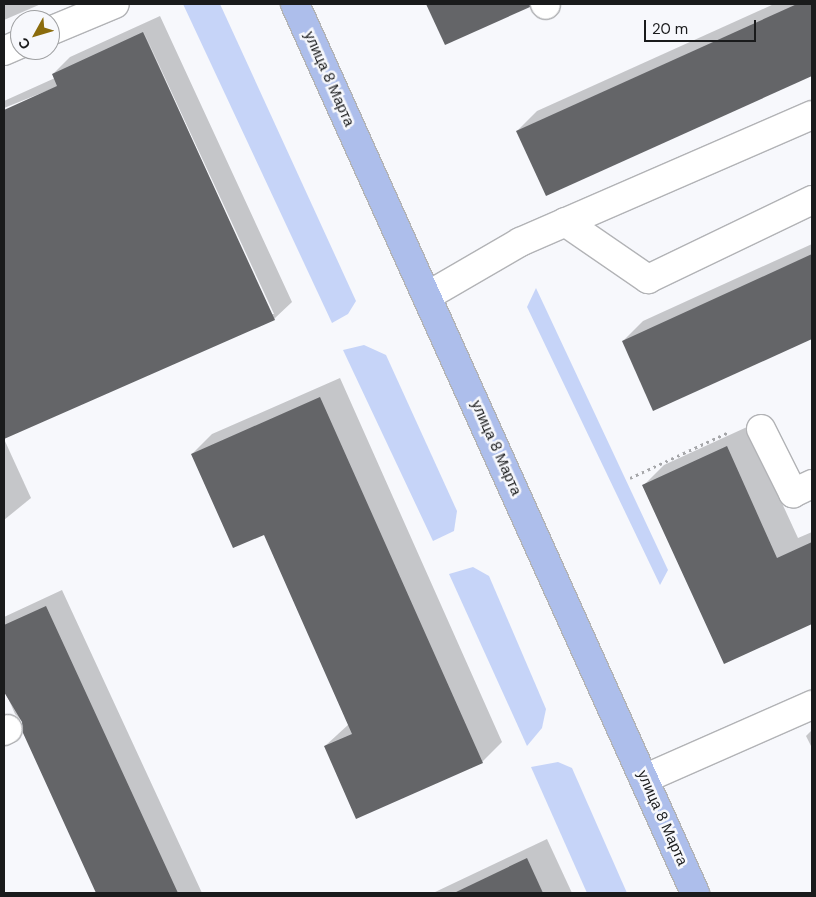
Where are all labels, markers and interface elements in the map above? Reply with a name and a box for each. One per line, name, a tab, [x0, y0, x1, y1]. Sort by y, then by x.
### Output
north arrow	[10, 10, 60, 60]
scale bar	[646, 10, 758, 42]
text: 20 m	[652, 19, 688, 39]
street label: улица 8 Марта	[300, 29, 358, 129]
text: С	[14, 34, 34, 53]
street label: улица 8 Марта	[467, 398, 525, 498]
street label: улица 8 Марта	[633, 768, 691, 868]

